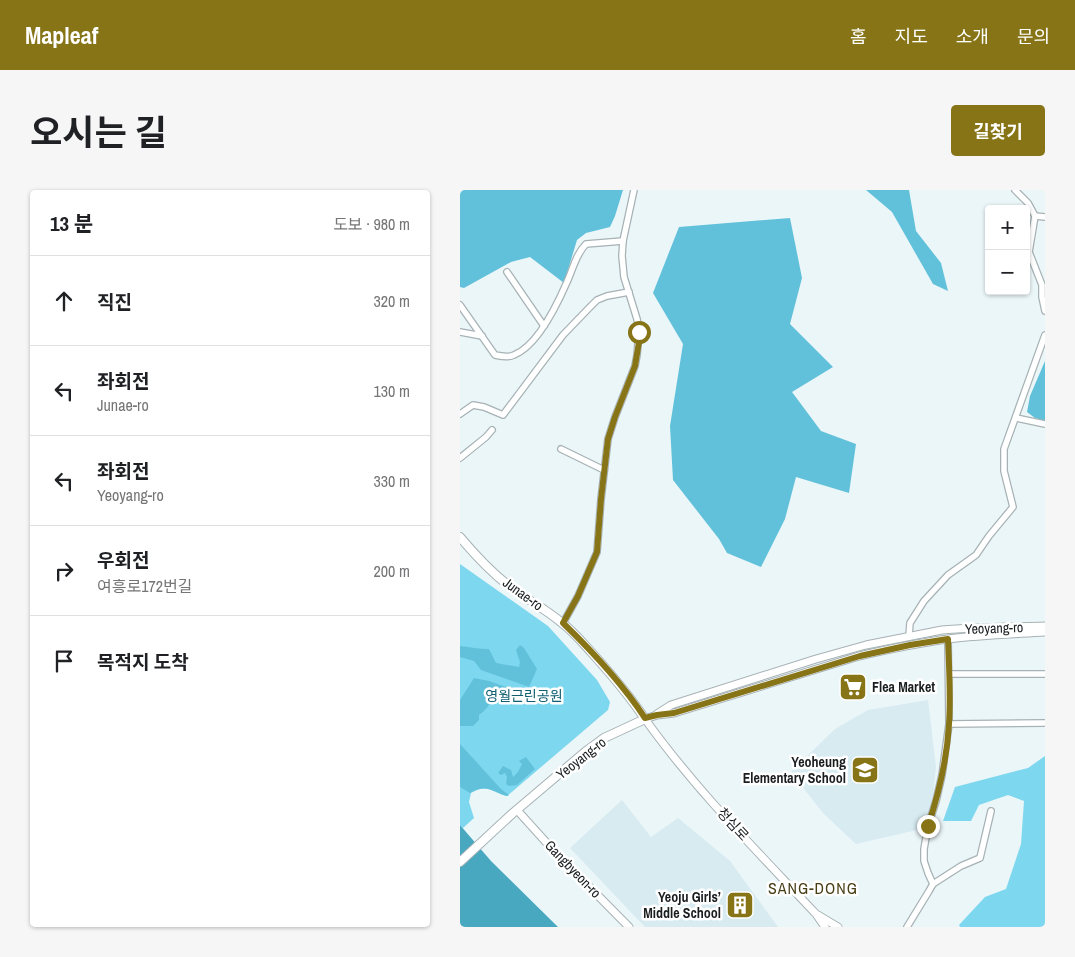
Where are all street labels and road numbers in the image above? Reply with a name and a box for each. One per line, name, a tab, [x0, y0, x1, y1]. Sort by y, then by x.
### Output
street label: Junae-ro	[499, 573, 547, 615]
street label: Yeoyang-ro	[964, 618, 1024, 638]
street label: Yeoyang-ro	[552, 733, 610, 783]
street label: 청심로	[713, 804, 753, 844]
street label: Gangbyeon-ro	[541, 836, 605, 902]

